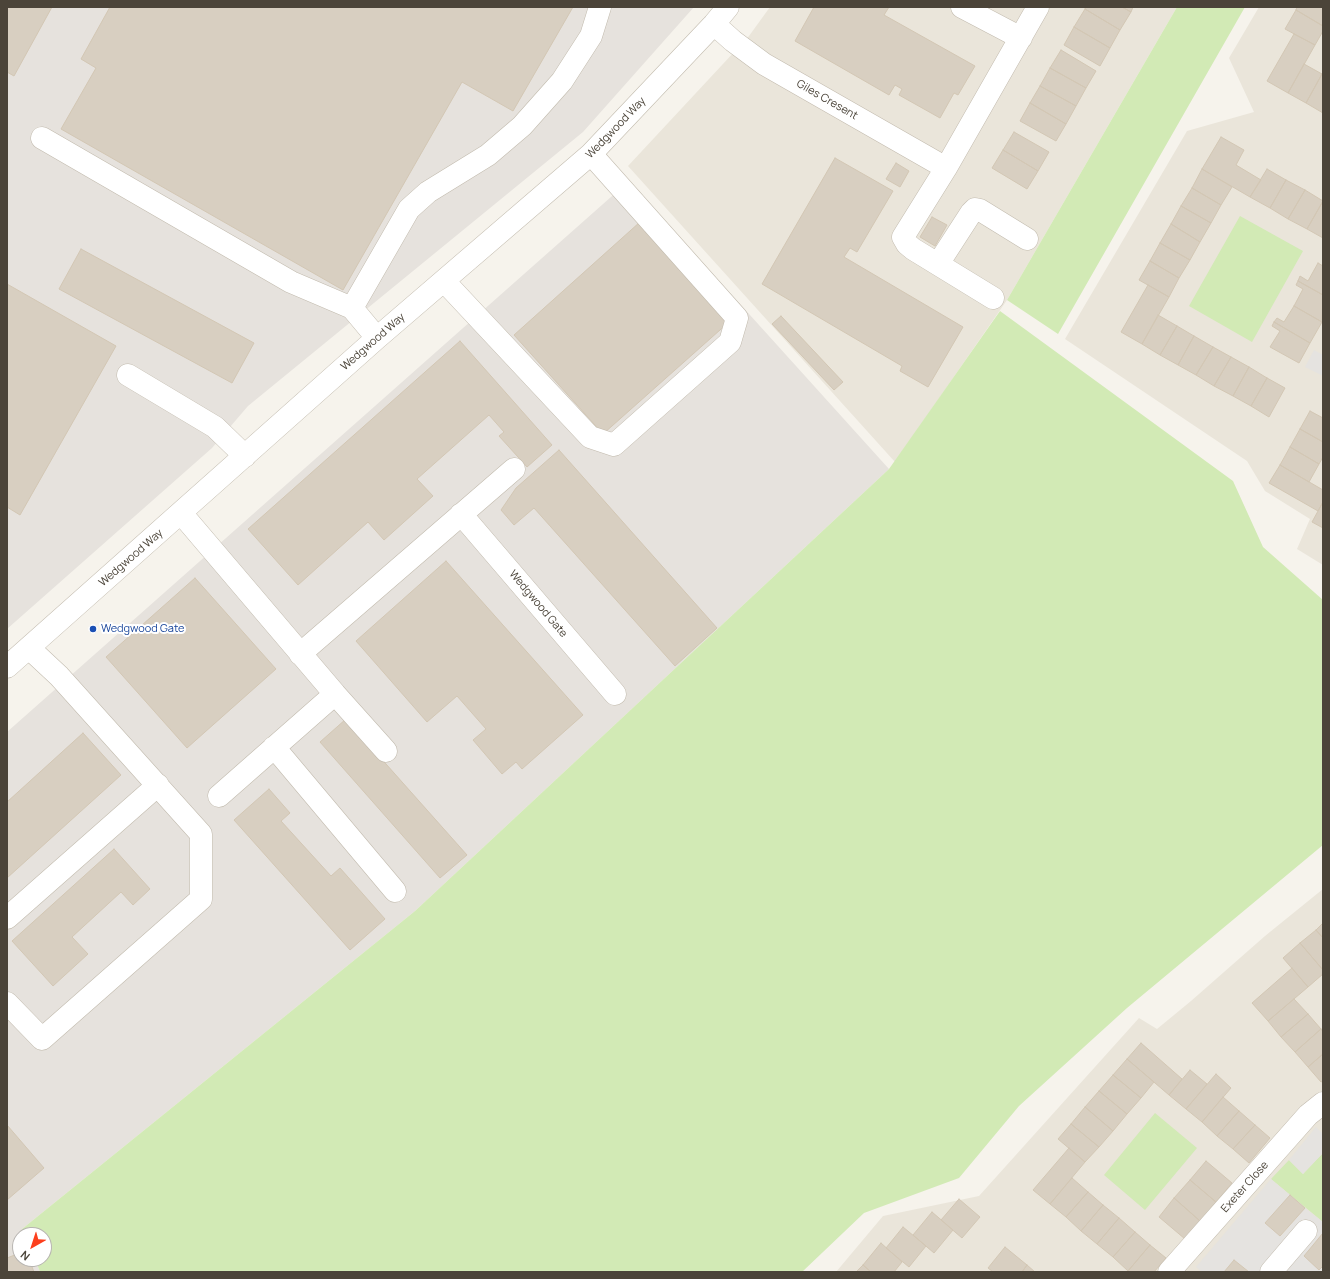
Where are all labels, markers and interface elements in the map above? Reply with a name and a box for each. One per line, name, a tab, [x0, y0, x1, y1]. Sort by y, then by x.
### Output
street label: Giles Cresent	[794, 77, 860, 123]
street label: Wedgwood Way	[583, 94, 649, 162]
street label: Wedgwood Way	[338, 311, 408, 373]
street label: Wedgwood Way	[96, 527, 166, 589]
street label: Wedgwood Gate	[506, 568, 570, 640]
place label: Wedgwood Gate	[101, 622, 185, 636]
marker: Wedgwood Gate	[88, 624, 98, 634]
street label: Exeter Close	[1219, 1159, 1271, 1215]
north arrow	[12, 1227, 52, 1267]
text: N	[17, 1248, 33, 1264]

